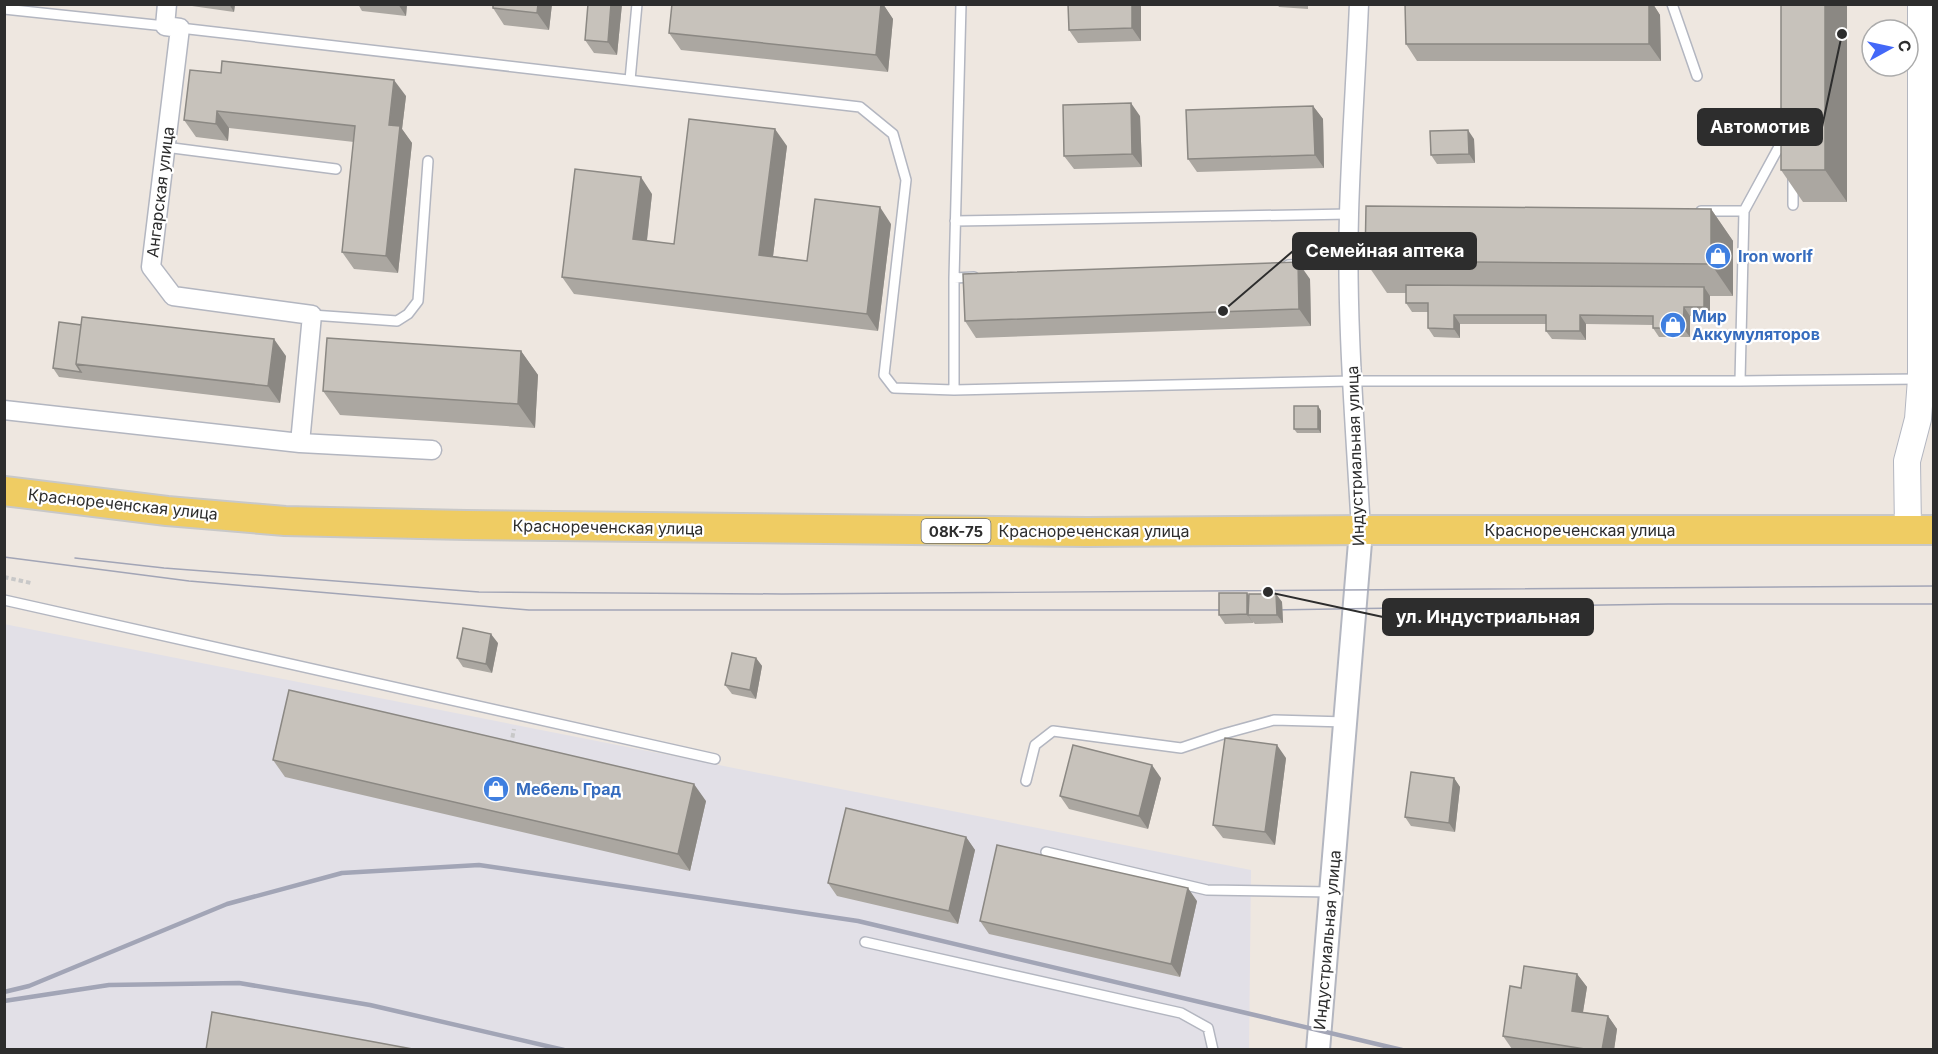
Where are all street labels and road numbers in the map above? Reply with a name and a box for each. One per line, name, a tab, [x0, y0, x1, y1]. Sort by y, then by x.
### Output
street label: Ангарская улица	[142, 125, 178, 259]
street label: Индустриальная улица	[1342, 365, 1368, 547]
street label: Краснореченская улица	[27, 484, 219, 524]
street label: Краснореченская улица	[512, 515, 704, 539]
road number: 08К-75	[922, 519, 990, 543]
street label: Краснореченская улица	[1485, 520, 1675, 540]
street label: Краснореченская улица	[999, 521, 1189, 541]
street label: Индустриальная улица	[1309, 849, 1345, 1031]

